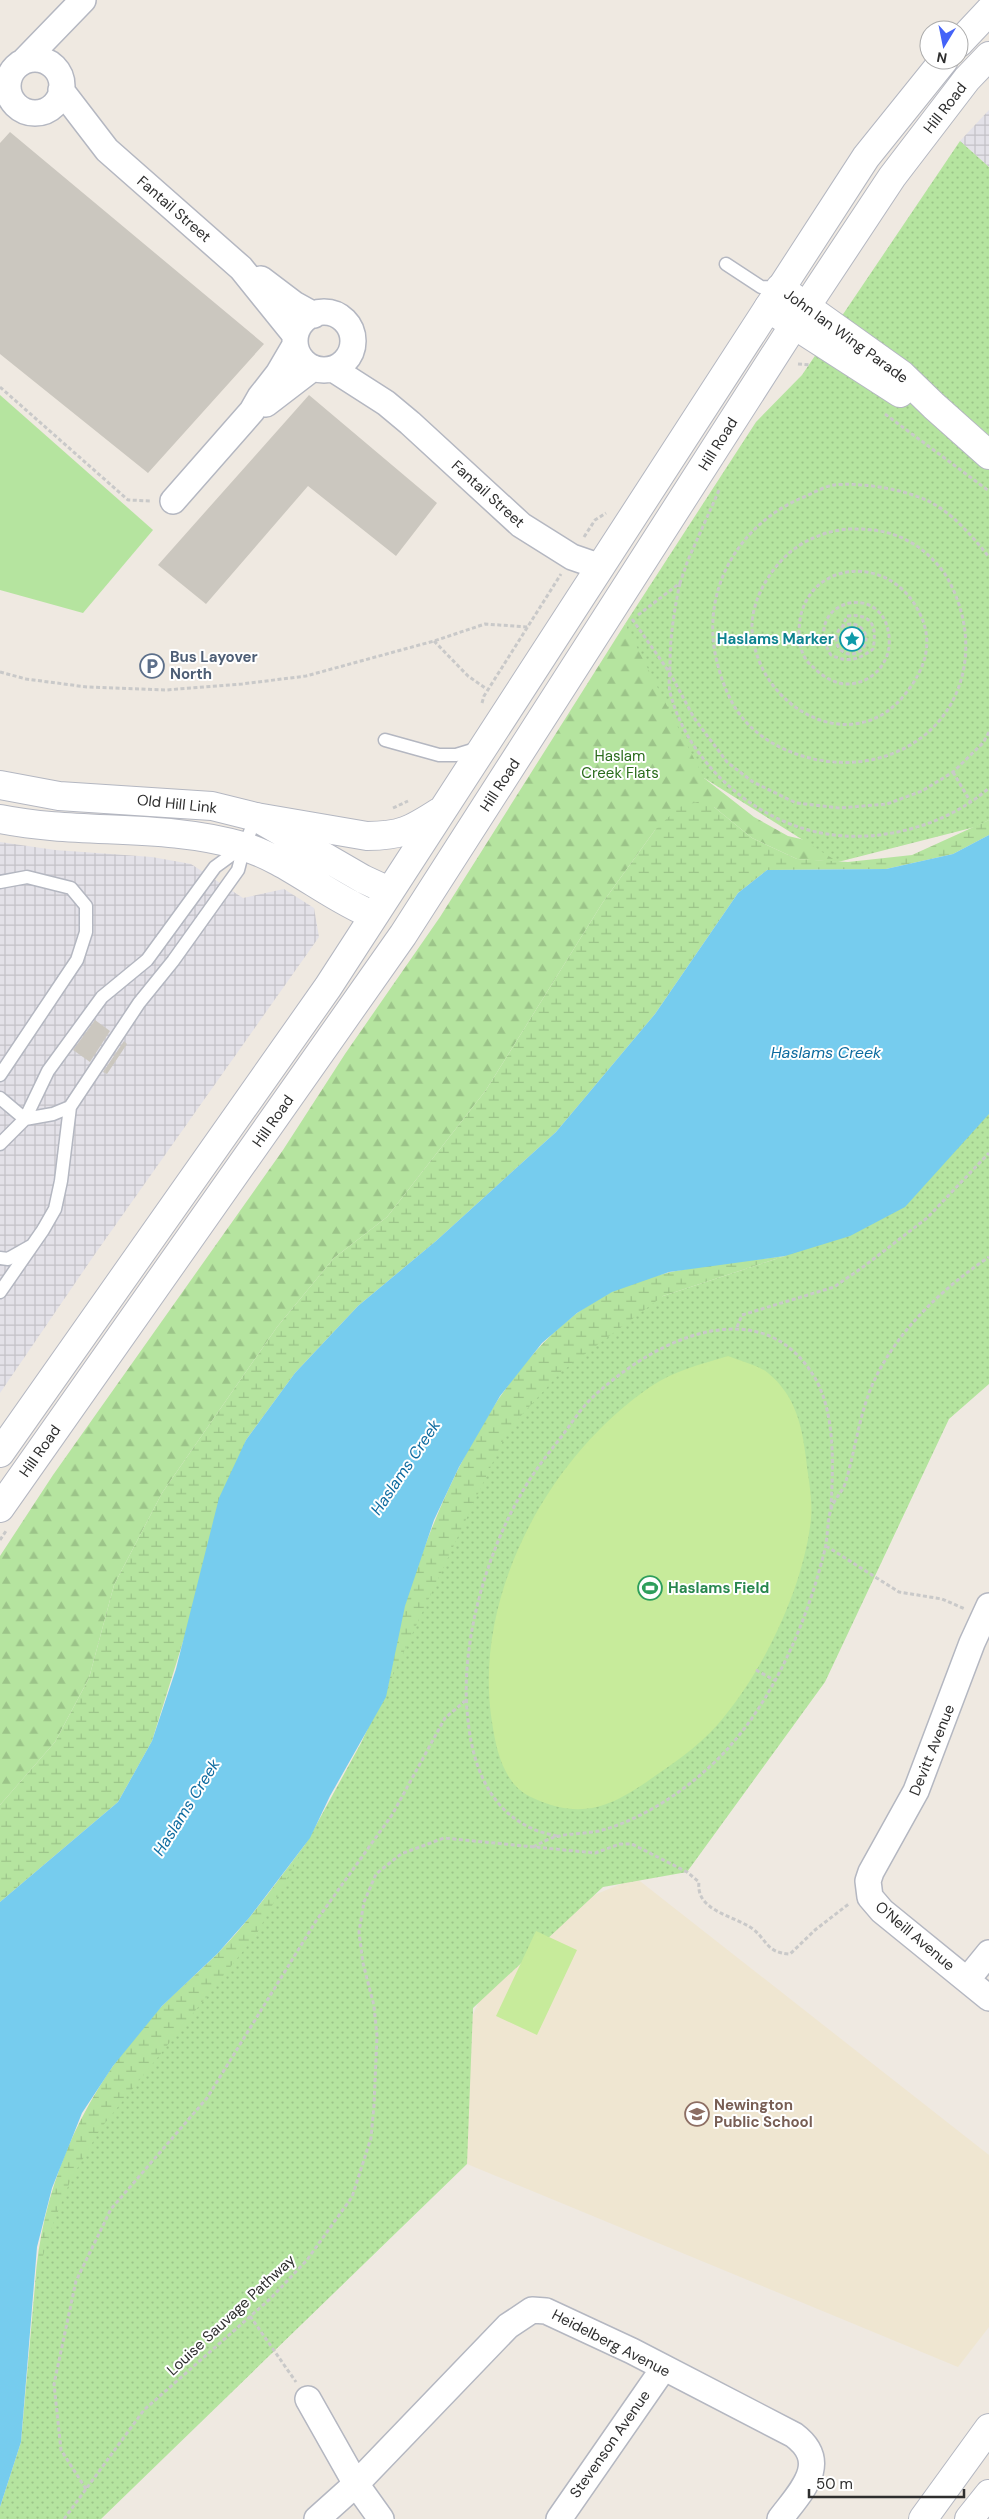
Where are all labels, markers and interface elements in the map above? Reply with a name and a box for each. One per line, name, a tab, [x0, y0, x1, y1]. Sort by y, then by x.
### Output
north arrow	[919, 20, 969, 70]
text: N	[935, 48, 948, 68]
street label: Hill Road	[919, 78, 971, 138]
street label: Fantail Street	[133, 171, 215, 247]
street label: John Ian Wing Parade	[780, 284, 912, 388]
street label: Hill Road	[694, 414, 742, 474]
street label: Fantail Street	[447, 456, 529, 532]
place icon: Haslams Marker	[839, 626, 865, 652]
place label: Haslams Marker	[717, 629, 834, 649]
place label: Bus Layover North	[170, 647, 258, 684]
parking icon: Bus Layover North	[139, 653, 165, 679]
park label: Haslam Creek Flats	[581, 746, 659, 783]
street label: Hill Road	[475, 755, 525, 815]
street label: Old Hill Link	[136, 790, 219, 818]
water label: Haslams Creek	[771, 1042, 882, 1063]
street label: Hill Road	[248, 1091, 298, 1151]
water label: Haslams Creek	[366, 1415, 445, 1519]
street label: Hill Road	[15, 1421, 65, 1481]
sports icon: Haslams Field	[637, 1575, 663, 1601]
place label: Haslams Field	[668, 1578, 769, 1598]
street label: Devitt Avenue	[905, 1701, 959, 1799]
water label: Haslams Creek	[148, 1754, 225, 1860]
street label: O'Neill Avenue	[871, 1897, 959, 1975]
place label: Newington Public School	[714, 2095, 813, 2132]
school or university icon: Newington Public School	[684, 2101, 710, 2127]
street label: Louise Sauvage Pathway	[162, 2250, 300, 2380]
street label: Heidelberg Avenue	[548, 2305, 674, 2381]
street label: Stevenson Avenue	[565, 2386, 655, 2502]
scale bar	[809, 2466, 964, 2498]
text: 50 m	[816, 2474, 853, 2494]

